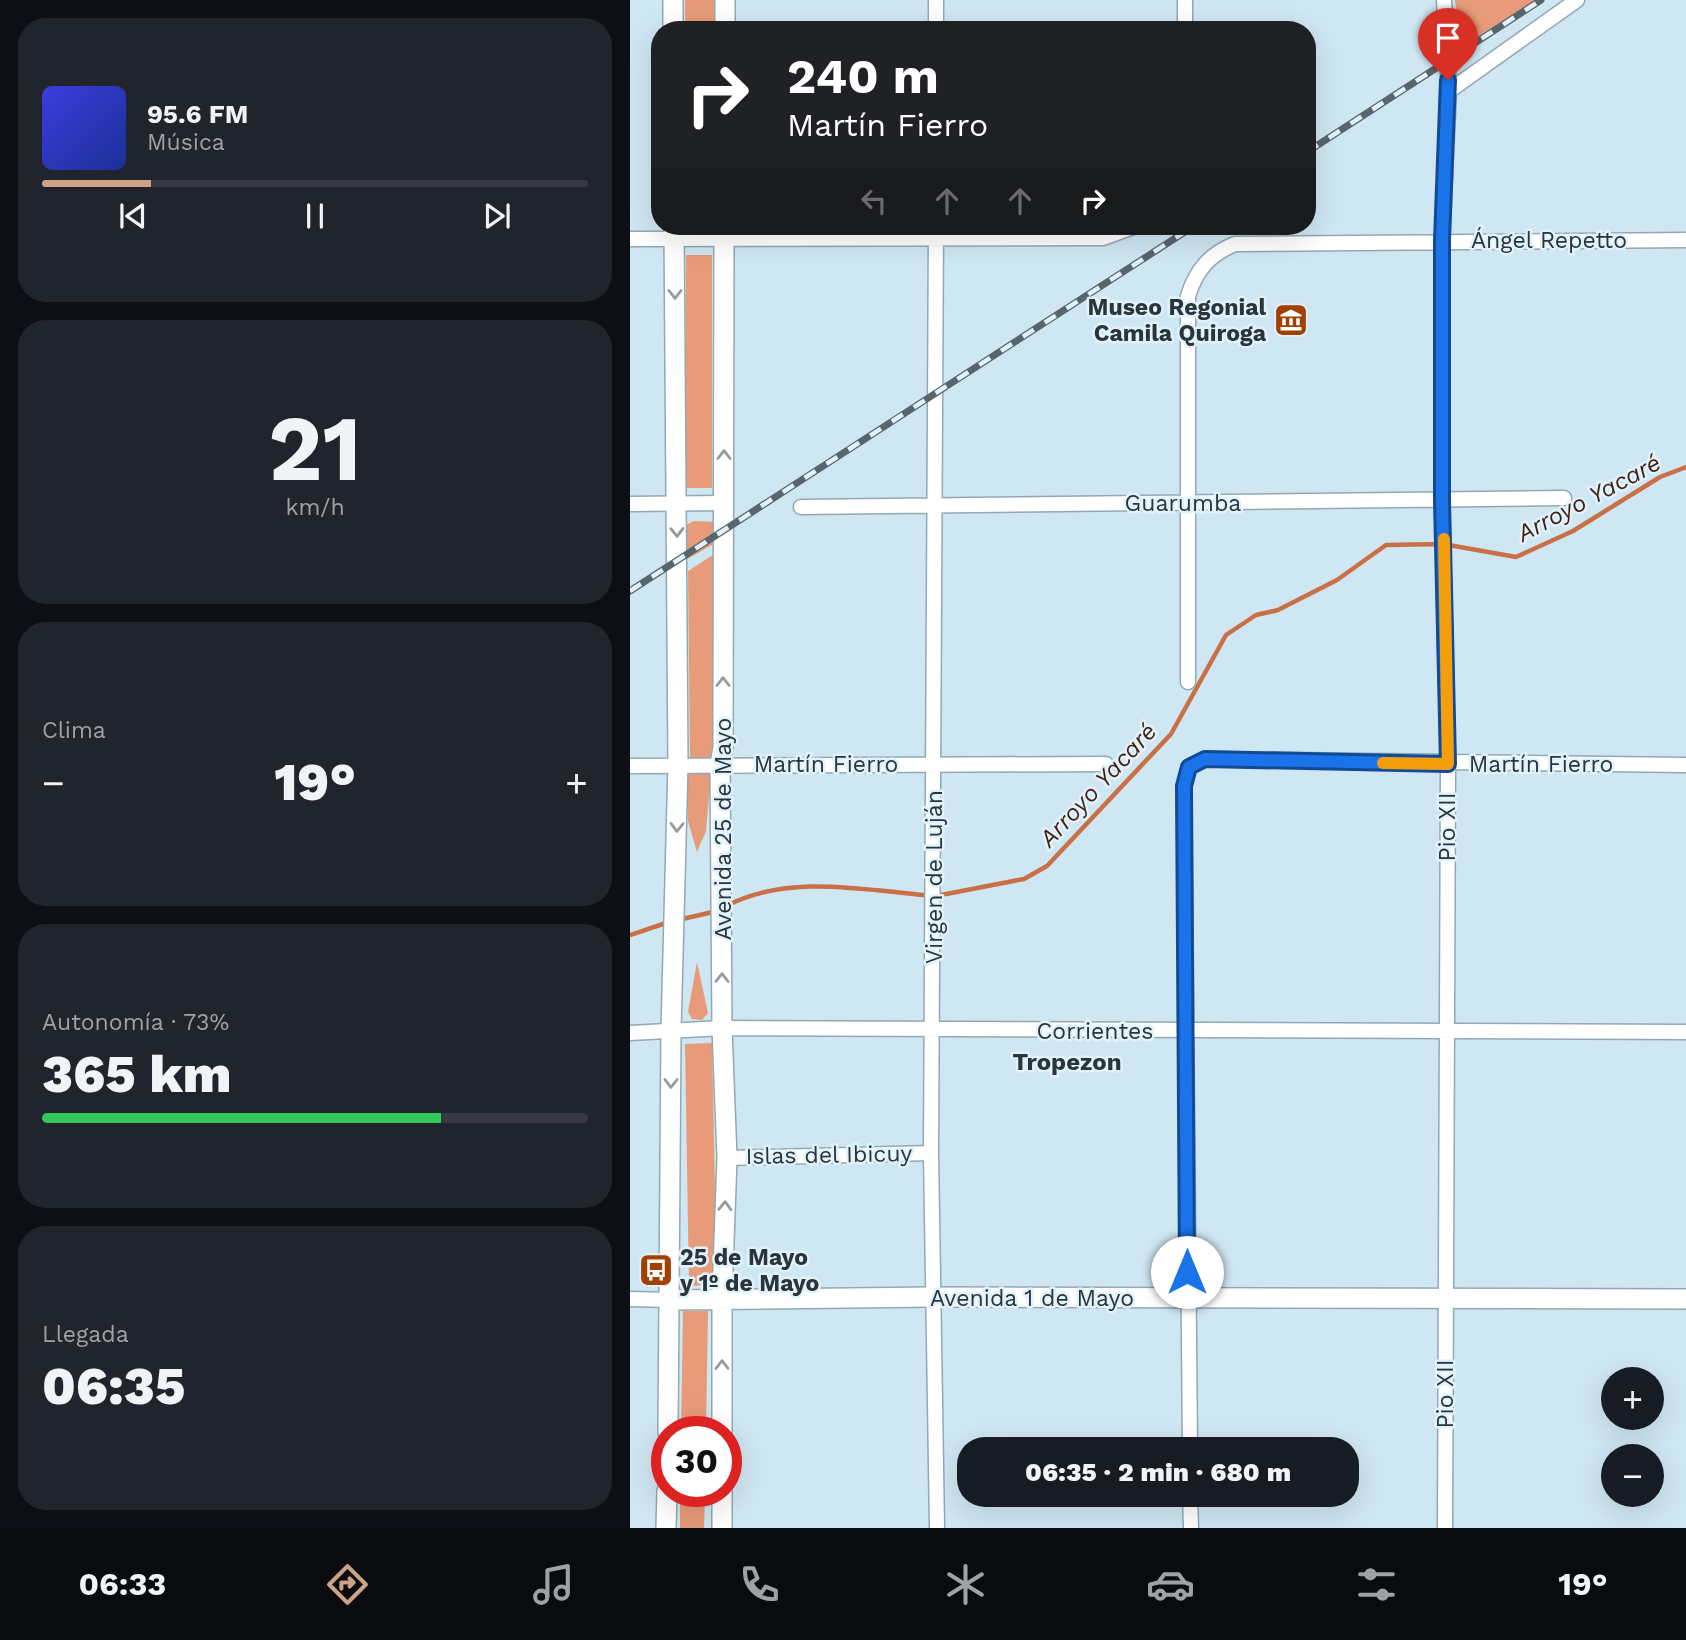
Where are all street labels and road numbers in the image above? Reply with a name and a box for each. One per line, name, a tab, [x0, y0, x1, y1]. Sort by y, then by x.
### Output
street label: Ángel Repetto	[1471, 227, 1627, 254]
street label: Guarumba	[1125, 490, 1241, 517]
street label: Avenida 25 de Mayo	[710, 718, 737, 940]
street label: Martín Fierro	[754, 751, 898, 778]
street label: Martín Fierro	[1469, 751, 1613, 778]
street label: Virgen de Luján	[921, 790, 948, 964]
street label: Pio XII	[1434, 793, 1461, 861]
street label: Corrientes	[1037, 1018, 1153, 1045]
street label: Islas del Ibicuy	[745, 1140, 913, 1170]
street label: Avenida 1 de Mayo	[930, 1285, 1134, 1312]
street label: Pio XII	[1432, 1360, 1459, 1428]

